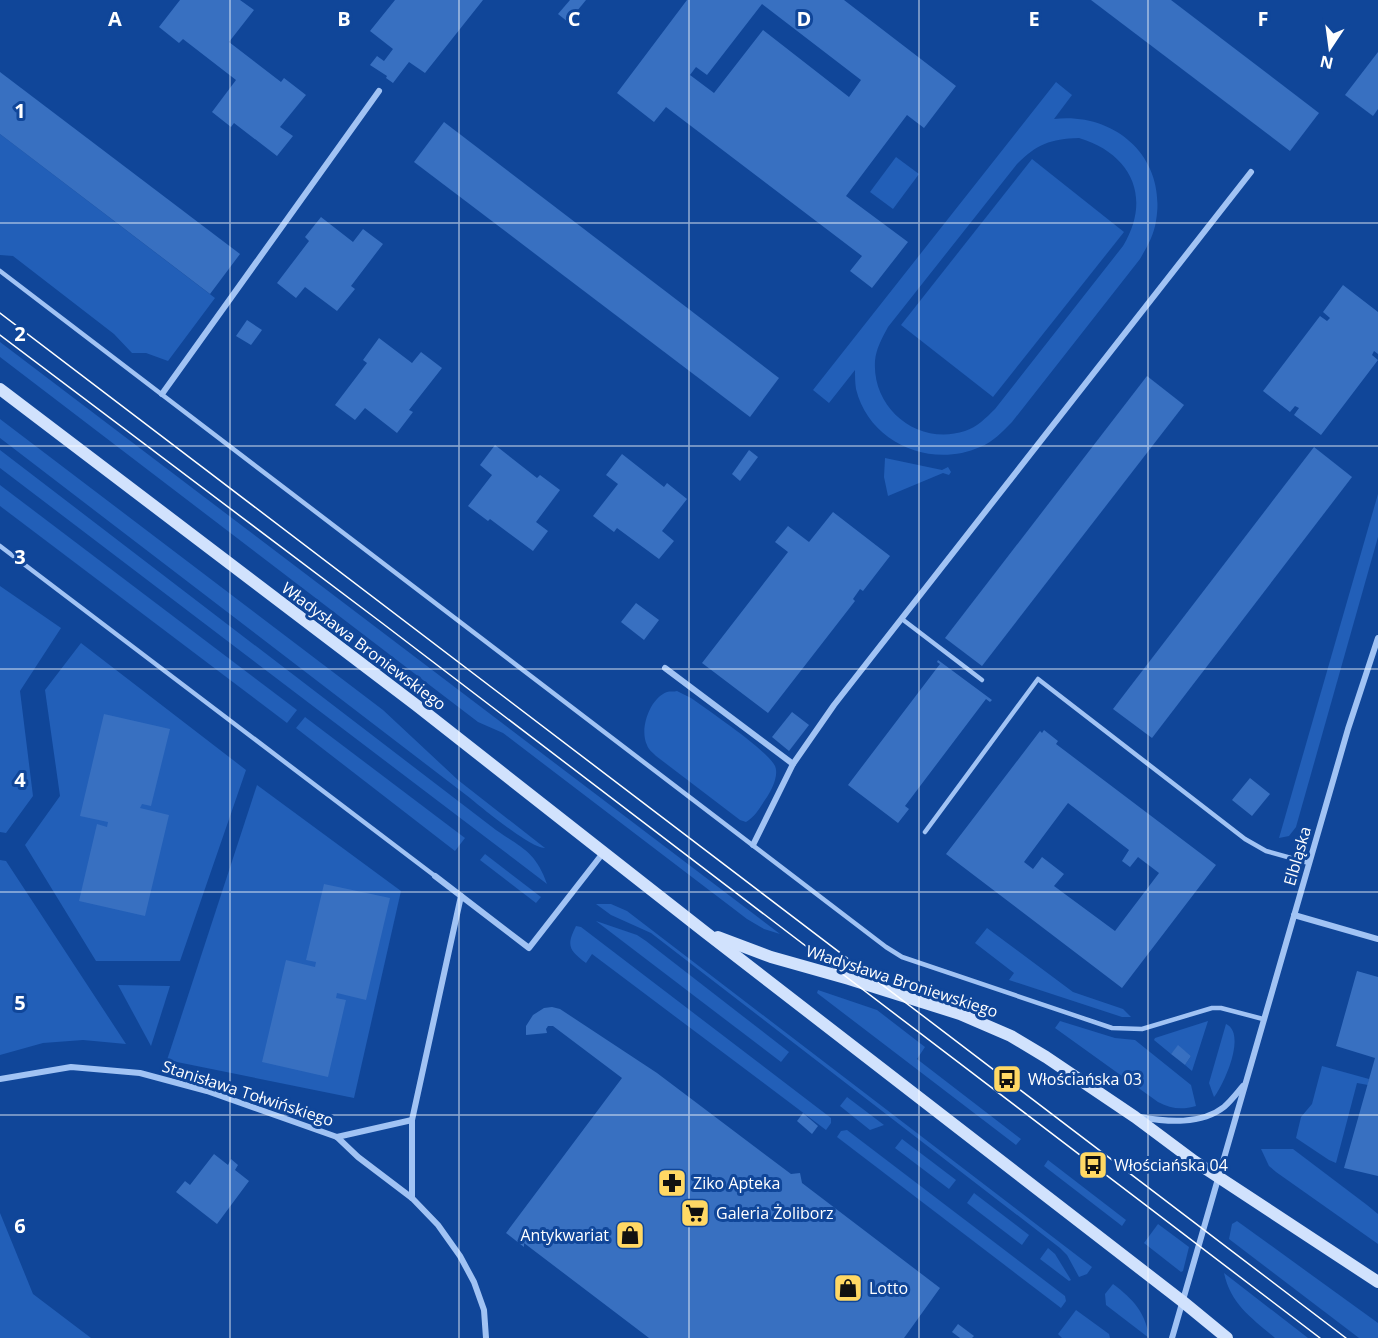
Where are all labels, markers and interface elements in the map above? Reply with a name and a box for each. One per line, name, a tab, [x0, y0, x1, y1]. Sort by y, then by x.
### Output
text: A	[108, 5, 122, 32]
text: B	[337, 5, 351, 32]
text: C	[568, 5, 581, 32]
text: D	[797, 5, 811, 32]
text: E	[1028, 5, 1040, 32]
text: F	[1258, 5, 1268, 32]
north arrow	[1300, 18, 1360, 78]
text: N	[1318, 50, 1335, 75]
text: 1	[14, 97, 26, 124]
text: 2	[14, 320, 26, 347]
text: 3	[14, 543, 26, 570]
street label: Władysława Broniewskiego	[277, 577, 451, 715]
text: 4	[14, 766, 26, 793]
street label: Elbląska	[1278, 824, 1316, 888]
street label: Władysława Broniewskiego	[803, 940, 1001, 1022]
text: 5	[14, 989, 26, 1016]
street label: Stanisława Tołwińskiego	[159, 1055, 337, 1131]
bus stop icon: Włościańska 03	[991, 1063, 1023, 1095]
place label: Włościańska 03	[1028, 1068, 1142, 1090]
bus stop icon: Włościańska 04	[1077, 1149, 1109, 1181]
place label: Włościańska 04	[1114, 1154, 1228, 1176]
pharmacy icon: Ziko Apteka	[656, 1167, 688, 1199]
place label: Ziko Apteka	[693, 1172, 780, 1194]
supermarket icon: Galeria Żoliborz	[679, 1197, 711, 1229]
place label: Galeria Żoliborz	[716, 1202, 833, 1224]
text: 6	[14, 1212, 26, 1239]
shop icon: Antykwariat	[614, 1219, 646, 1251]
place label: Antykwariat	[520, 1224, 609, 1246]
shop icon: Lotto	[832, 1272, 864, 1304]
place label: Lotto	[869, 1277, 908, 1299]

